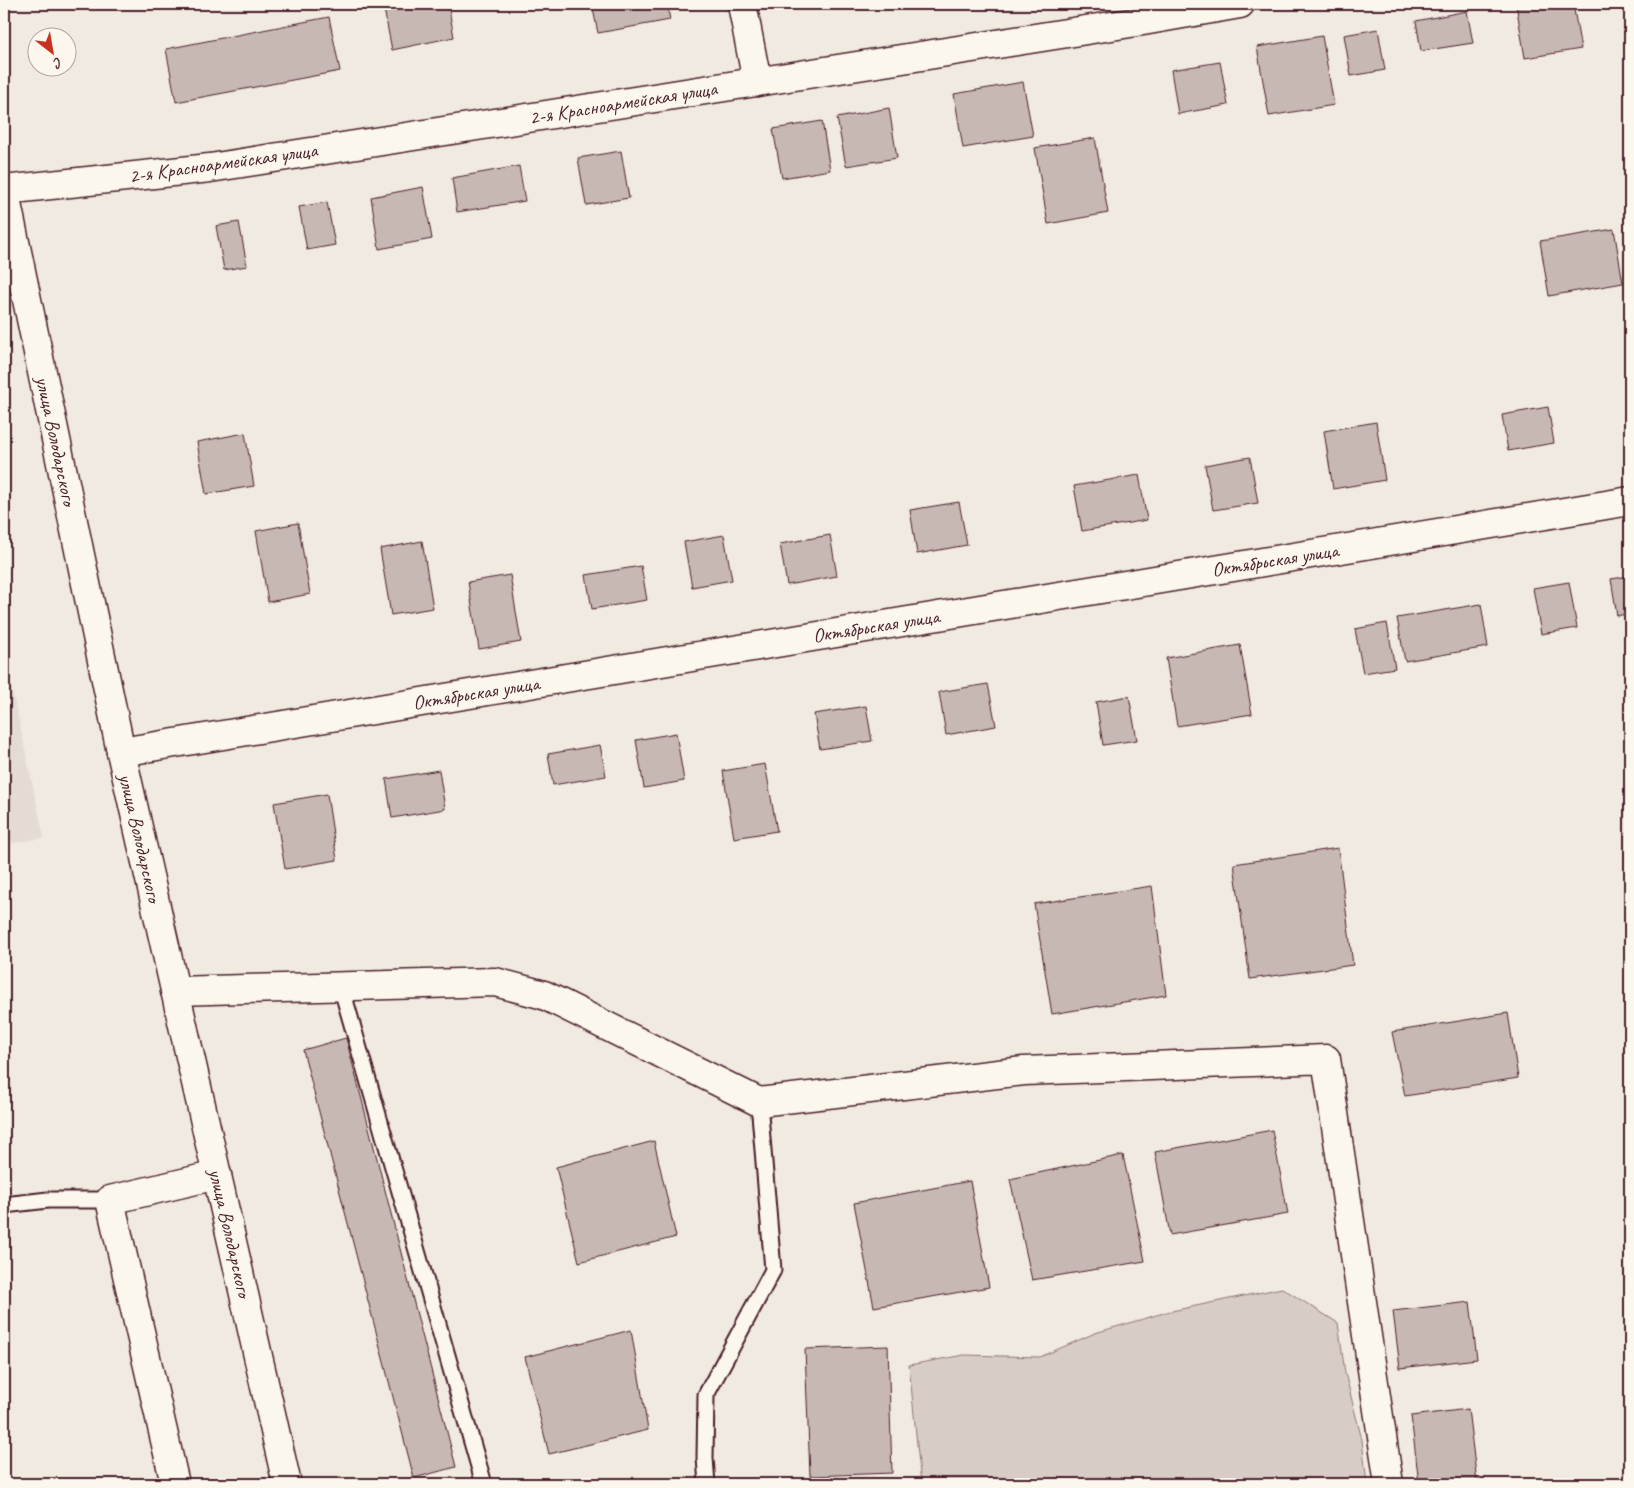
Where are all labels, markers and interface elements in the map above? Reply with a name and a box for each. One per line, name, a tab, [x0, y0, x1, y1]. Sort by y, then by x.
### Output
north arrow	[28, 28, 78, 78]
text: С	[49, 54, 66, 73]
street label: 2-я Красноармейская улица	[527, 76, 721, 130]
street label: 2-я Красноармейская улица	[127, 137, 321, 189]
street label: улица Володарского	[30, 373, 82, 510]
street label: Октябрьская улица	[1210, 537, 1342, 582]
street label: Октябрьская улица	[811, 603, 943, 648]
street label: Октябрьская улица	[411, 670, 543, 715]
street label: улица Володарского	[113, 770, 167, 907]
street label: улица Володарского	[203, 1165, 257, 1302]

